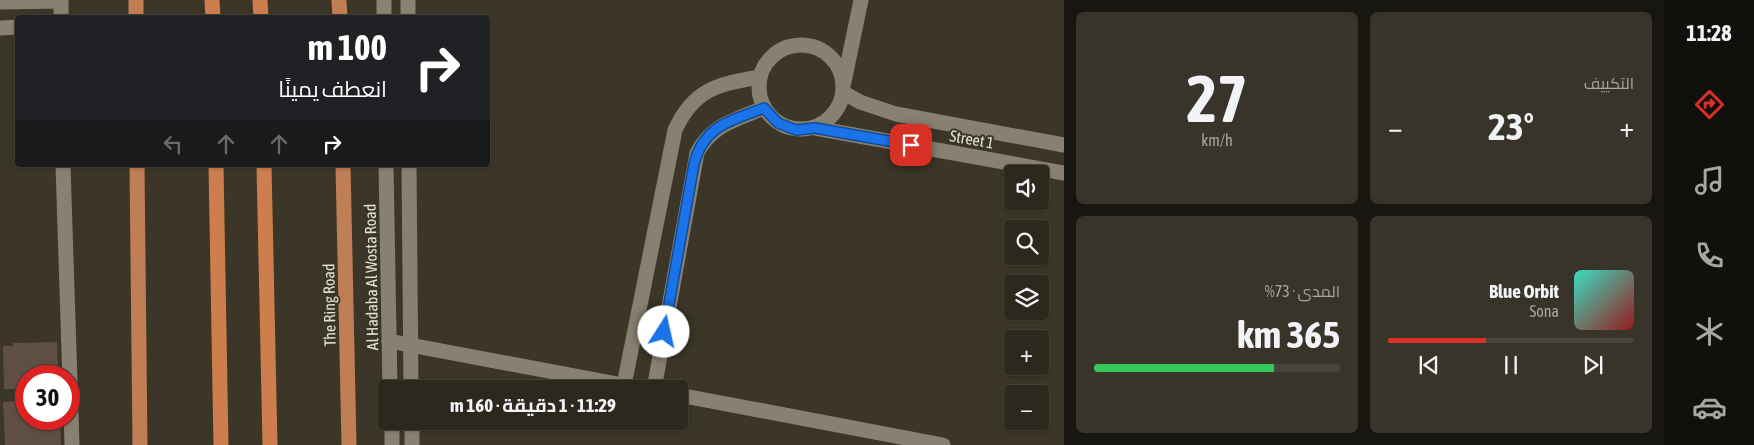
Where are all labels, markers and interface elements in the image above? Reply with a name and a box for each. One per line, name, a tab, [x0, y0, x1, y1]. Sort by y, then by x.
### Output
text: 11:28	[1686, 20, 1732, 46]
text: 100 m	[308, 27, 387, 67]
icon: right	[405, 35, 470, 100]
text: 27	[1186, 61, 1248, 136]
text: التكييف	[1584, 74, 1634, 92]
text: انعطف يمينًا	[278, 76, 387, 102]
icon: directions	[1692, 87, 1727, 122]
text: 23°	[1488, 105, 1534, 148]
text: −	[1388, 111, 1403, 143]
text: +	[1619, 111, 1634, 143]
pin	[890, 124, 932, 166]
street label: Street 1	[948, 126, 996, 152]
icon: left	[159, 130, 187, 158]
icon: ahead	[212, 130, 240, 158]
icon: ahead	[265, 130, 293, 158]
icon: right	[318, 130, 346, 158]
icon: arrive	[897, 131, 925, 159]
text: km/h	[1201, 131, 1233, 149]
icon: music	[1692, 163, 1727, 198]
map controls	[1004, 165, 1049, 430]
button: sound	[1004, 165, 1049, 210]
street label: Al Hadaba Al Wosta Road	[361, 204, 381, 350]
button: search	[1004, 220, 1049, 265]
icon: phone	[1692, 238, 1727, 273]
street label: The Ring Road	[319, 263, 340, 347]
button: layers	[1004, 275, 1049, 320]
text: Blue Orbit	[1489, 280, 1559, 302]
text: المدى · 73%	[1265, 282, 1340, 300]
text: Sona	[1530, 302, 1559, 320]
position arrow	[637, 305, 689, 357]
text: 365 km	[1237, 313, 1340, 356]
icon: climate	[1692, 314, 1727, 349]
button: +	[1004, 330, 1049, 375]
icon: previous	[1415, 351, 1443, 379]
icon: pause	[1497, 351, 1525, 379]
icon: next	[1579, 351, 1607, 379]
speed limit sign: 30	[15, 365, 80, 430]
button: −	[1004, 385, 1049, 430]
icon: car	[1692, 390, 1727, 425]
text: 11:29 · 1 دقيقة · 160 m	[450, 394, 616, 416]

